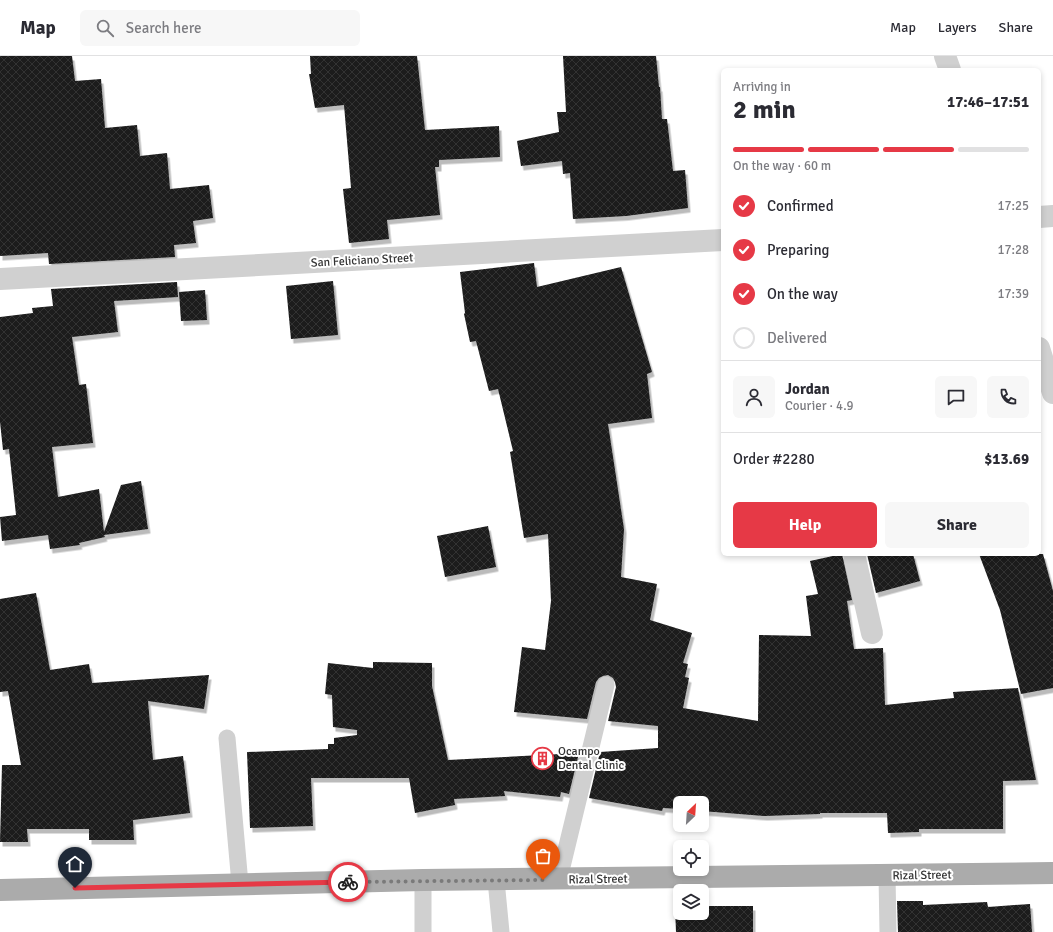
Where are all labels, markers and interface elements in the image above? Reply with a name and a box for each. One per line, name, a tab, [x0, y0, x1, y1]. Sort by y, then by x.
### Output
search box	[80, 10, 360, 46]
text: Map	[20, 16, 56, 40]
icon: search	[94, 17, 116, 39]
text: Search here	[126, 19, 201, 37]
text: Map	[890, 19, 916, 36]
text: Layers	[938, 19, 977, 36]
text: Share	[999, 19, 1033, 36]
text: Arriving in	[733, 79, 791, 95]
text: 17:46–17:51	[947, 93, 1029, 111]
text: 2 min	[733, 94, 796, 126]
text: On the way · 60 m	[733, 158, 831, 174]
icon: check	[733, 195, 755, 217]
text: Confirmed	[767, 197, 834, 215]
text: 17:25	[997, 198, 1029, 214]
icon: check	[733, 239, 755, 261]
text: Preparing	[767, 241, 830, 259]
text: 17:28	[997, 242, 1029, 258]
street label: San Feliciano Street	[311, 250, 414, 271]
icon: check	[733, 283, 755, 305]
text: On the way	[767, 285, 838, 303]
text: 17:39	[997, 286, 1029, 302]
text: Delivered	[767, 329, 827, 347]
button: person	[733, 376, 775, 418]
button: chat	[935, 376, 977, 418]
button: phone	[987, 376, 1029, 418]
text: Jordan	[785, 380, 830, 398]
text: Courier · 4.9	[785, 398, 854, 414]
text: Order #2280	[733, 450, 815, 468]
text: $13.69	[984, 450, 1029, 468]
button: Help	[733, 502, 877, 548]
button: Share	[885, 502, 1029, 548]
place label: Ocampo Dental Clinic	[558, 744, 625, 773]
building icon: Ocampo Dental Clinic	[530, 745, 556, 771]
north arrow	[673, 796, 709, 832]
map controls	[673, 796, 709, 920]
pin	[526, 839, 560, 880]
button: locate	[673, 840, 709, 876]
icon: bag	[532, 845, 554, 867]
pin	[58, 847, 92, 888]
icon: home	[64, 853, 86, 875]
courier	[328, 862, 368, 902]
street label: Rizal Street	[892, 867, 952, 884]
icon: bike	[337, 871, 359, 893]
street label: Rizal Street	[568, 871, 628, 888]
button: layers	[673, 884, 709, 920]

